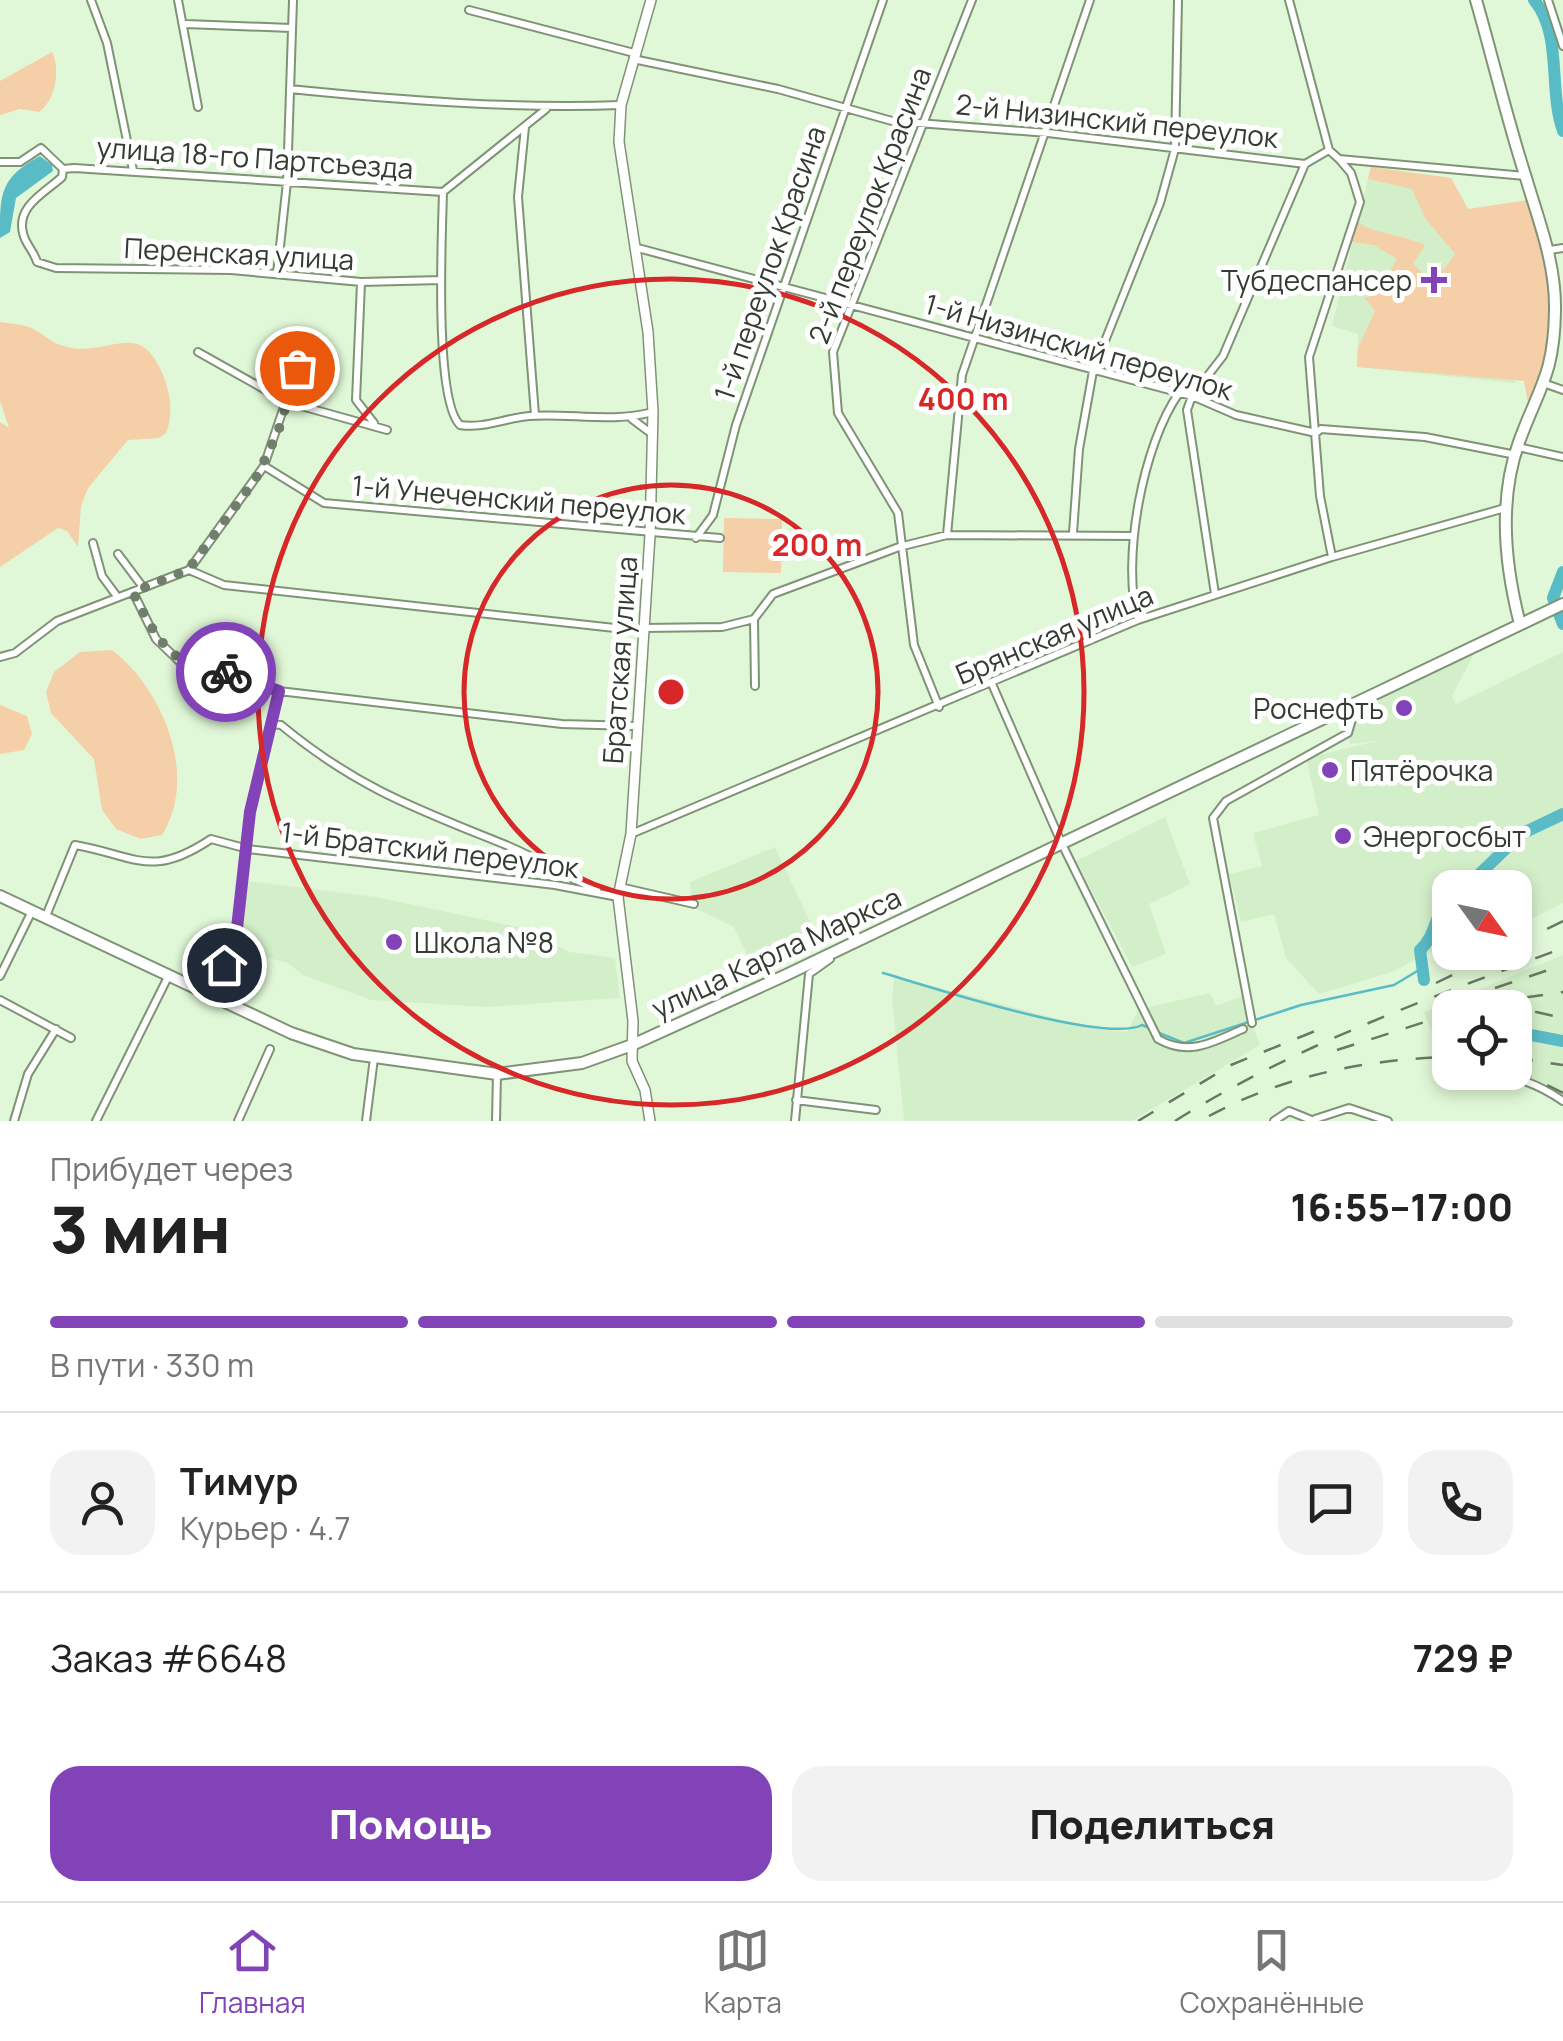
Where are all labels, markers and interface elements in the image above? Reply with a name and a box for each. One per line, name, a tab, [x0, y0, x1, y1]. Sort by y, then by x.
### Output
street label: 2-й переулок Красина	[799, 61, 939, 349]
street label: 2-й Низинский переулок	[954, 84, 1281, 156]
street label: 1-й переулок Красина	[704, 121, 834, 405]
street label: улица 18-го Партсъезда	[95, 127, 415, 187]
street label: Перенская улица	[123, 228, 355, 278]
place label: Тубдеспансер	[1221, 261, 1412, 299]
marker: Тубдеспансер	[1421, 267, 1447, 293]
street label: 1-й Низинский переулок	[921, 284, 1238, 408]
pin	[255, 326, 340, 411]
icon: bag	[270, 341, 325, 396]
text: 400 m	[918, 378, 1008, 419]
street label: 1-й Унеченский переулок	[351, 465, 689, 533]
text: 200 m	[772, 524, 862, 565]
street label: Братская улица	[593, 555, 645, 765]
street label: Брянская улица	[950, 575, 1158, 693]
courier	[176, 622, 276, 722]
icon: bike	[199, 645, 254, 700]
centre of rings	[653, 674, 689, 710]
place label: Роснефть	[1253, 689, 1384, 727]
marker: Роснефть	[1393, 697, 1415, 719]
place label: Пятёрочка	[1350, 751, 1493, 789]
marker: Пятёрочка	[1319, 759, 1341, 781]
street label: 1-й Братский переулок	[279, 812, 582, 886]
place label: Энергосбыт	[1363, 817, 1526, 855]
marker: Энергосбыт	[1332, 825, 1354, 847]
north arrow	[1432, 870, 1532, 970]
map controls	[1432, 870, 1532, 1090]
street label: улица Карла Маркса	[645, 878, 907, 1026]
pin	[182, 923, 267, 1008]
place label: Школа №8	[414, 923, 554, 961]
marker: Школа №8	[383, 931, 405, 953]
icon: home	[197, 938, 252, 993]
button: locate	[1432, 990, 1532, 1090]
text: Прибудет через	[50, 1147, 293, 1191]
text: 16:55–17:00	[1291, 1180, 1513, 1232]
text: 3 мин	[50, 1184, 231, 1273]
text: В пути · 330 m	[50, 1343, 254, 1387]
button: person	[50, 1450, 155, 1555]
button: chat	[1278, 1450, 1383, 1555]
button: phone	[1408, 1450, 1513, 1555]
text: Тимур	[180, 1454, 298, 1506]
text: Курьер · 4.7	[180, 1506, 351, 1550]
text: Заказ #6648	[50, 1631, 287, 1683]
text: 729 ₽	[1413, 1631, 1513, 1683]
button: Помощь	[50, 1766, 772, 1881]
button: Поделиться	[792, 1766, 1513, 1881]
tab: Главная	[199, 1923, 306, 2021]
tab: Карта	[704, 1923, 782, 2021]
tab: Сохранённые	[1180, 1923, 1364, 2021]

